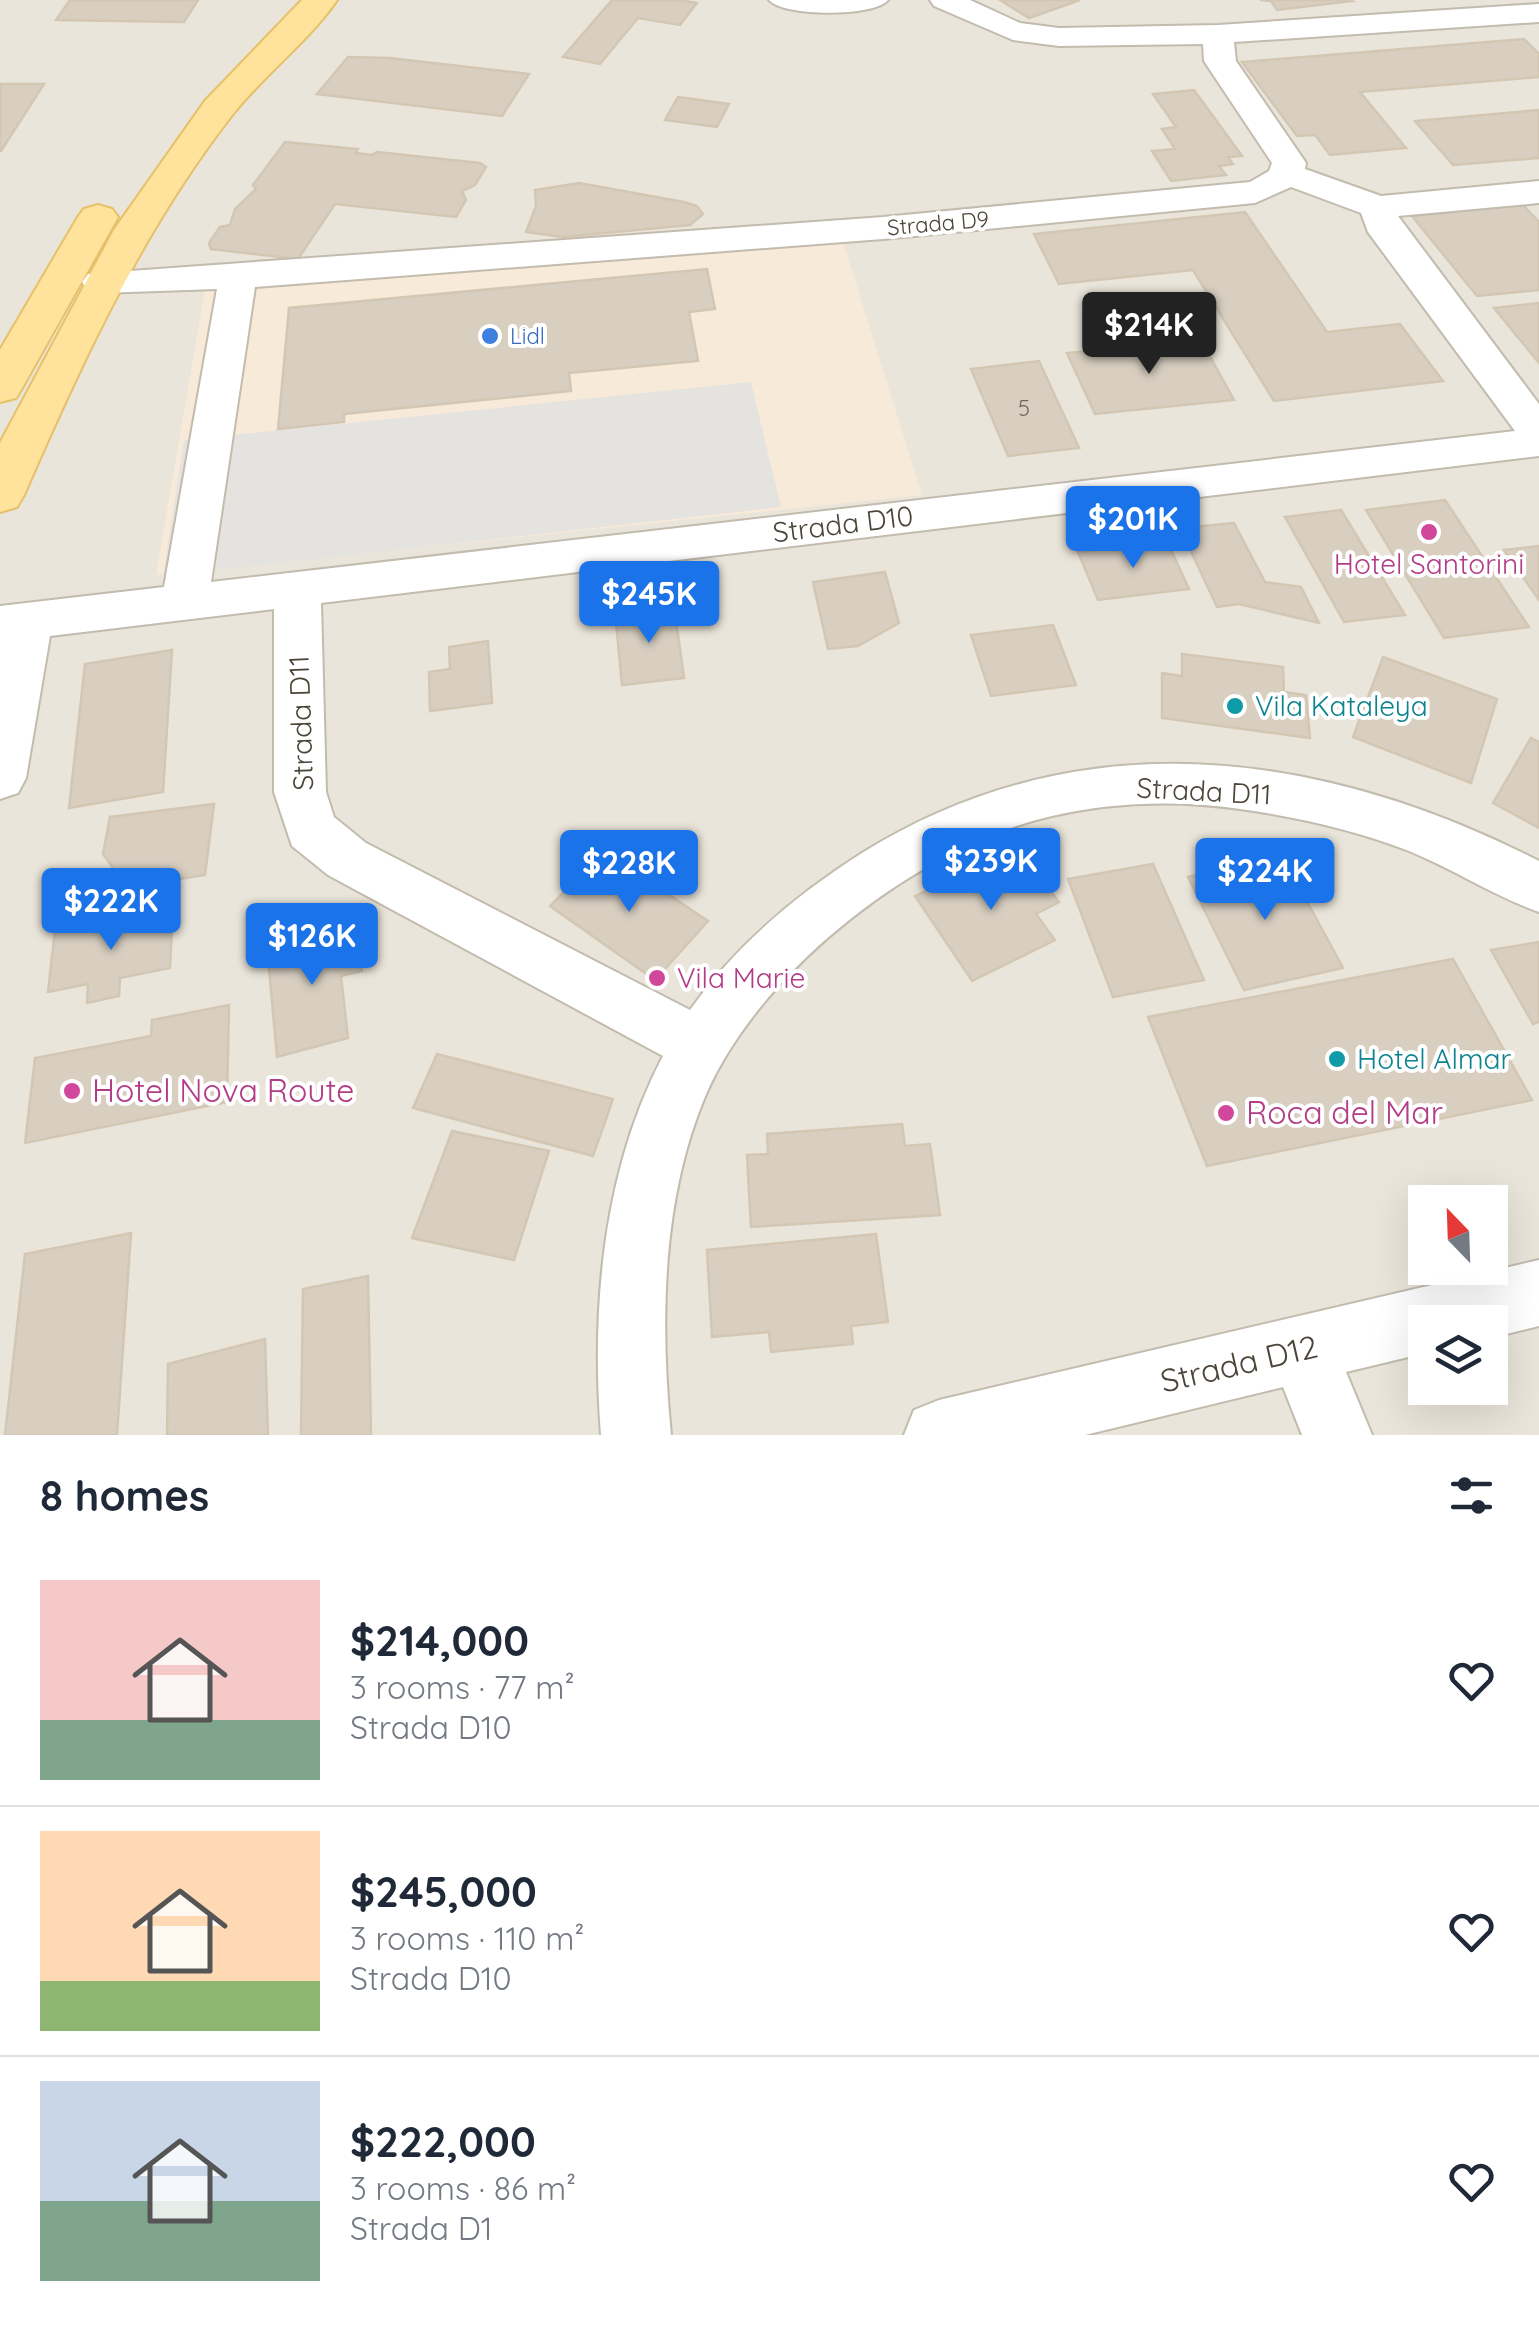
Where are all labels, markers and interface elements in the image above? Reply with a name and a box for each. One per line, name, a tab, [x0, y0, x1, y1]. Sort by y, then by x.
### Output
street label: Strada D9	[886, 205, 990, 241]
pin: $214K	[1079, 292, 1219, 377]
text: $214K	[1104, 304, 1194, 344]
place label: Lidl	[510, 322, 545, 350]
marker: Lidl	[479, 325, 501, 347]
house number: 5	[1018, 394, 1030, 422]
pin: $201K	[1063, 486, 1203, 571]
street label: Strada D10	[771, 498, 915, 549]
text: $201K	[1088, 498, 1178, 538]
marker: Hotel Santorini	[1418, 521, 1440, 543]
place label: Hotel Santorini	[1334, 546, 1524, 581]
pin: $245K	[579, 561, 719, 646]
text: $245K	[601, 573, 697, 613]
street label: Strada D11	[281, 655, 320, 791]
place label: Vila Kataleya	[1255, 688, 1428, 723]
marker: Vila Kataleya	[1224, 695, 1246, 717]
street label: Strada D11	[1136, 769, 1272, 812]
pin: $239K	[921, 828, 1061, 913]
pin: $228K	[559, 830, 699, 915]
pin: $224K	[1195, 838, 1335, 923]
text: $239K	[944, 840, 1038, 880]
text: $228K	[582, 842, 676, 882]
text: $224K	[1217, 850, 1313, 890]
pin: $222K	[41, 868, 181, 953]
text: $222K	[64, 880, 158, 920]
pin: $126K	[242, 903, 382, 988]
text: $126K	[268, 915, 356, 955]
place label: Vila Marie	[677, 960, 805, 995]
marker: Vila Marie	[646, 967, 668, 989]
place label: Hotel Almar	[1357, 1041, 1511, 1076]
marker: Hotel Almar	[1326, 1048, 1348, 1070]
place label: Hotel Nova Route	[92, 1070, 354, 1110]
marker: Hotel Nova Route	[61, 1080, 83, 1102]
place label: Roca del Mar	[1246, 1092, 1443, 1132]
marker: Roca del Mar	[1215, 1102, 1237, 1124]
north arrow	[1408, 1185, 1508, 1285]
map controls	[1408, 1185, 1508, 1405]
button: layers	[1408, 1305, 1508, 1405]
street label: Strada D12	[1156, 1326, 1321, 1401]
icon: filters	[1444, 1468, 1499, 1523]
text: 8 homes	[40, 1469, 209, 1522]
text: $214,000	[350, 1614, 529, 1667]
icon: home	[120, 1620, 240, 1740]
icon: heart	[1444, 1653, 1499, 1708]
text: 3 rooms · 77 m²	[350, 1667, 575, 1707]
text: Strada D10	[350, 1707, 512, 1747]
text: $245,000	[350, 1865, 537, 1918]
icon: home	[120, 1871, 240, 1991]
icon: heart	[1444, 1904, 1499, 1959]
text: 3 rooms · 110 m²	[350, 1918, 584, 1958]
text: Strada D10	[350, 1958, 512, 1998]
text: $222,000	[350, 2115, 536, 2168]
icon: home	[120, 2121, 240, 2241]
icon: heart	[1444, 2154, 1499, 2209]
text: 3 rooms · 86 m²	[350, 2168, 576, 2208]
text: Strada D1	[350, 2208, 493, 2248]

